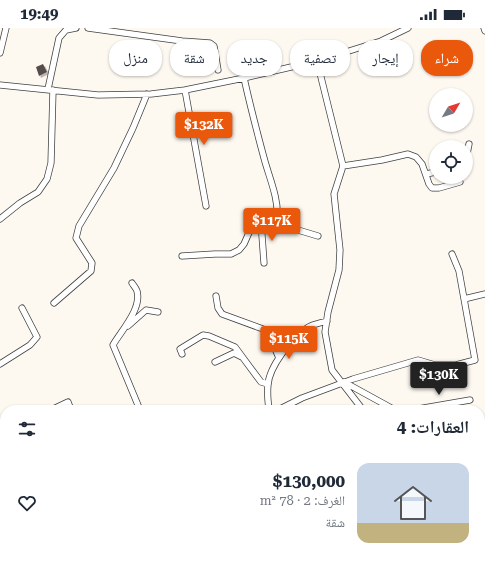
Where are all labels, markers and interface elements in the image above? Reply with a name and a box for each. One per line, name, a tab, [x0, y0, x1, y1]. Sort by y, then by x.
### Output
text: 19:49	[20, 5, 58, 23]
chip: منزل	[109, 40, 162, 76]
chip: شقة	[170, 40, 219, 76]
chip: جديد	[227, 40, 282, 76]
chip: تصفية	[290, 40, 350, 76]
chip: إيجار	[358, 40, 413, 76]
chip: شراء	[421, 40, 473, 76]
north arrow	[429, 88, 473, 132]
map controls	[429, 88, 473, 184]
pin: $132K	[176, 112, 232, 146]
text: $132K	[184, 117, 224, 132]
button: locate	[429, 140, 473, 184]
pin: $117K	[244, 208, 300, 242]
text: $117K	[252, 213, 292, 228]
pin: $115K	[261, 326, 317, 360]
text: $115K	[269, 331, 309, 346]
pin: $130K	[411, 362, 467, 396]
text: $130K	[419, 367, 459, 382]
text: العقارات: 4	[397, 417, 469, 437]
icon: filters	[16, 418, 38, 440]
text: $130,000	[273, 471, 345, 491]
icon: home	[389, 479, 437, 527]
icon: heart	[16, 492, 38, 514]
text: الغرف: 2 · 78 m²	[260, 493, 345, 508]
text: شقة	[326, 515, 345, 530]

